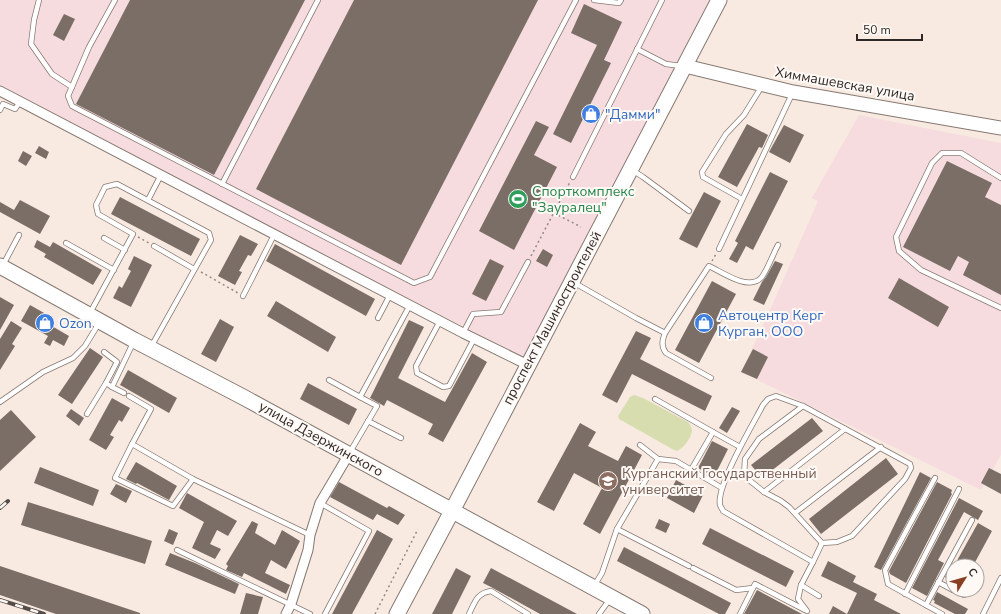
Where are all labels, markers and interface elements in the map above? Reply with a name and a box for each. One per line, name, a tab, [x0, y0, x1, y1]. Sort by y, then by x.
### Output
scale bar	[857, 16, 922, 42]
text: 50 m	[863, 22, 891, 38]
street label: Химмашевская улица	[774, 62, 916, 106]
shop icon: "Дамми"	[580, 103, 602, 125]
place label: "Дамми"	[605, 105, 660, 124]
place label: Спорткомплекс "Зауралец"	[532, 182, 635, 217]
sports icon: Спорткомплекс "Зауралец"	[507, 188, 529, 210]
street label: проспект Машиностроителей	[498, 228, 606, 408]
place label: Автоцентр Керг Курган, ООО	[718, 306, 823, 341]
shop icon: Ozon	[34, 312, 56, 334]
shop icon: Автоцентр Керг Курган, ООО	[693, 312, 715, 334]
place label: Ozon	[59, 314, 92, 333]
street label: улица Дзержинского	[255, 397, 387, 481]
place label: Курганский Государственный университет	[622, 464, 817, 499]
school or university icon: Курганский Государственный университет	[597, 470, 619, 492]
north arrow	[945, 558, 985, 598]
text: С	[964, 565, 981, 580]

